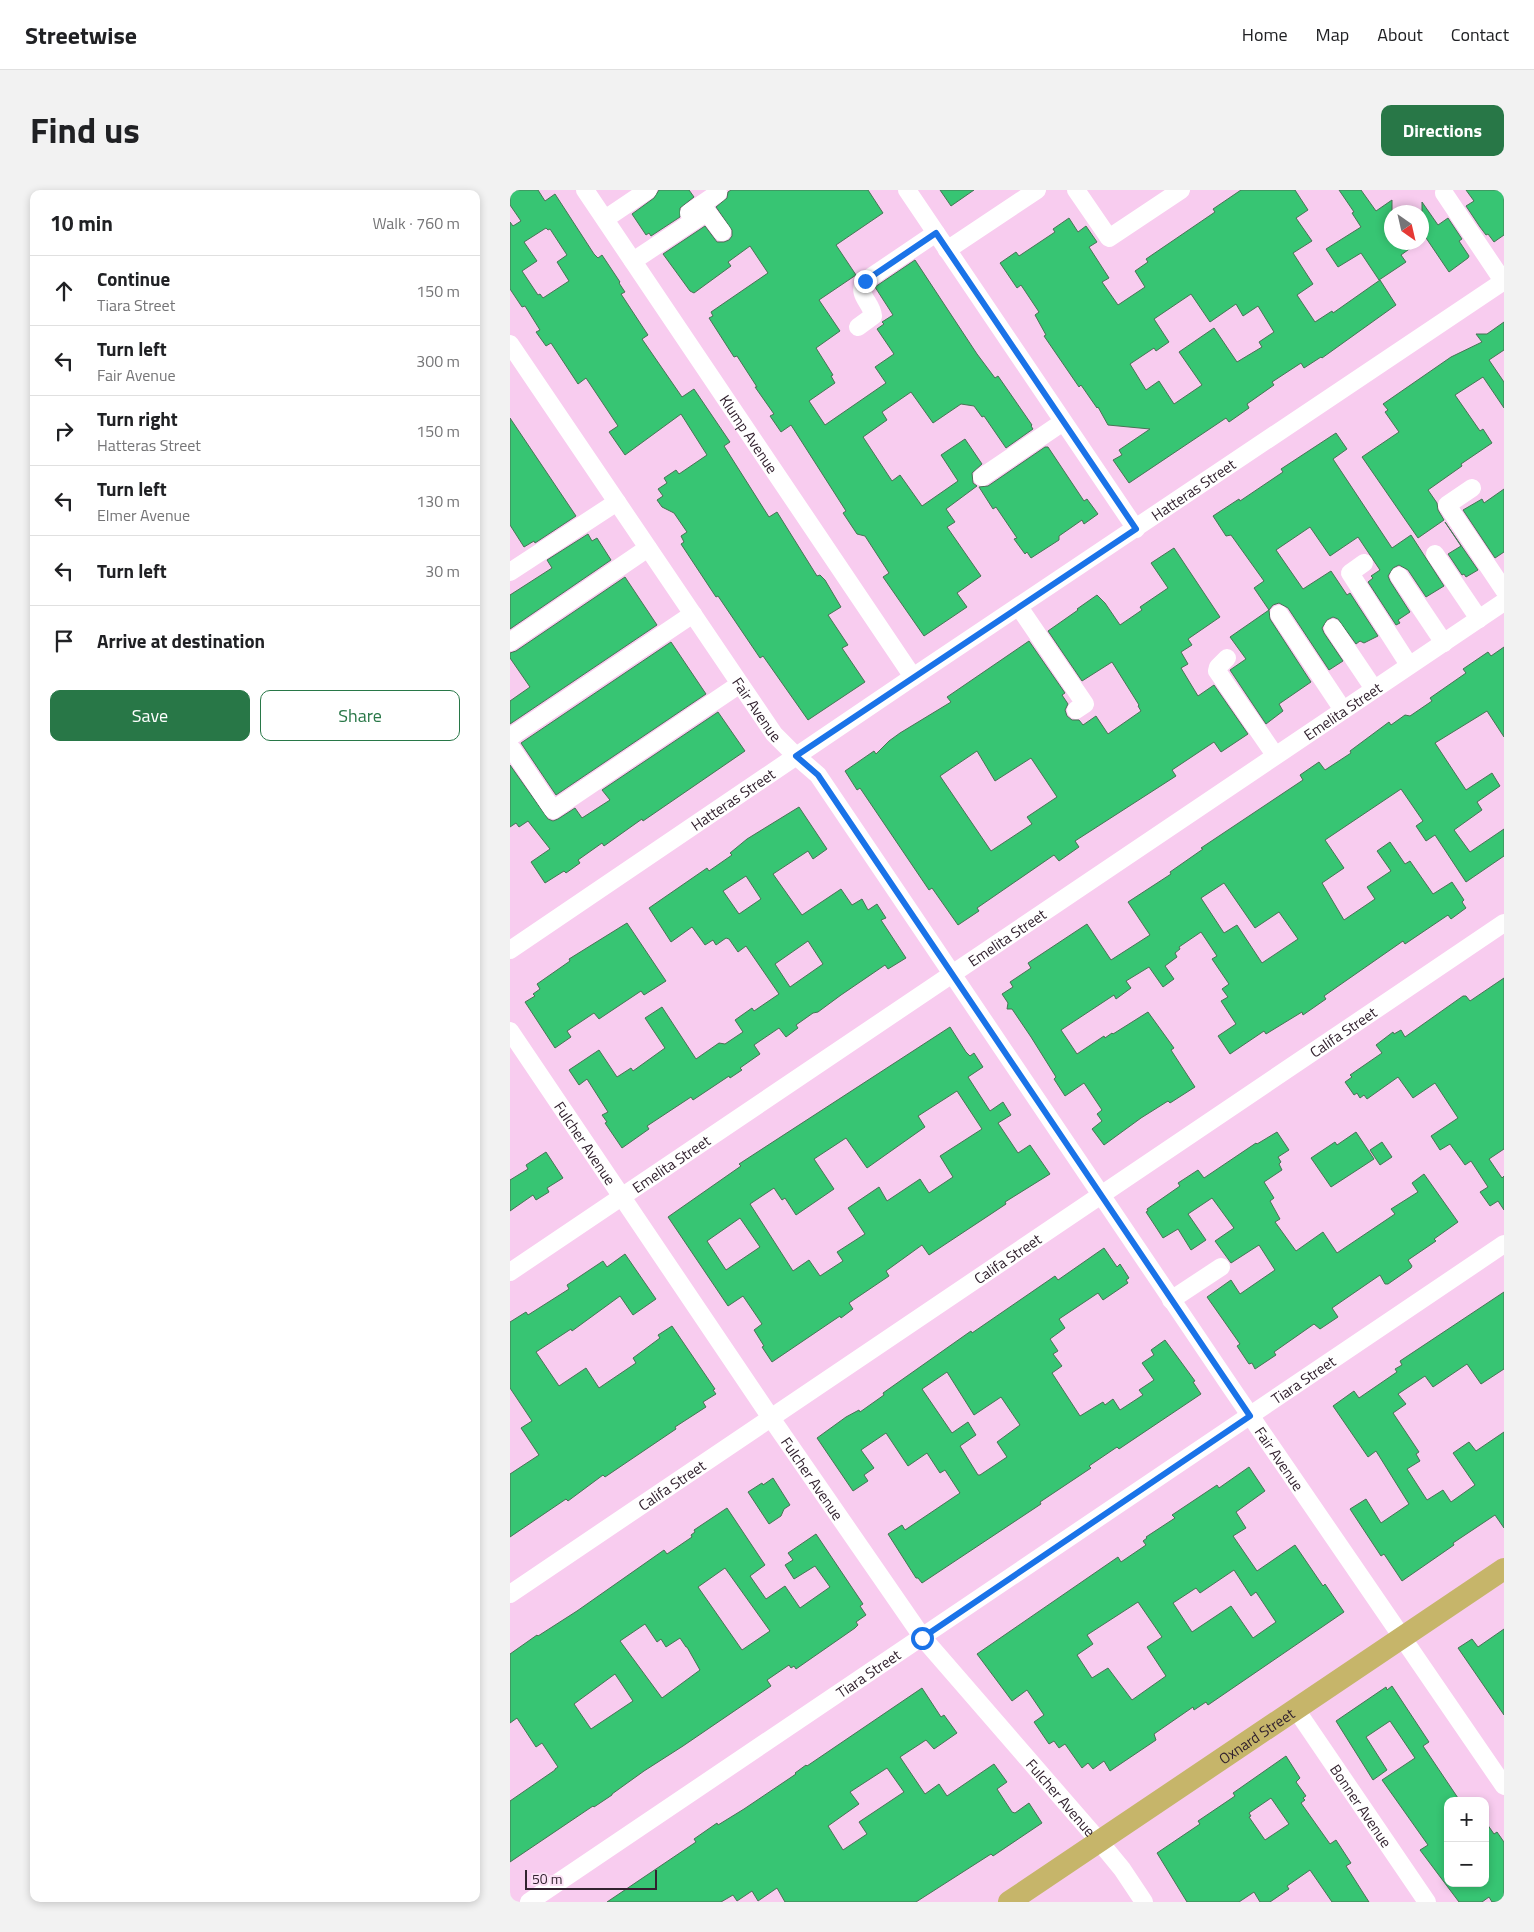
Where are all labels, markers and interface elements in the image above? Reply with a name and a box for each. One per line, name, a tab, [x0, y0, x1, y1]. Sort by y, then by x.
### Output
text: Streetwise	[25, 17, 137, 53]
text: Home	[1242, 21, 1288, 48]
text: Map	[1316, 21, 1349, 48]
text: About	[1377, 21, 1423, 48]
text: Contact	[1451, 21, 1509, 48]
text: Find us	[30, 103, 140, 157]
button: Directions	[1381, 105, 1504, 156]
north arrow	[1384, 205, 1429, 250]
text: 10 min	[50, 207, 113, 239]
text: Walk · 760 m	[372, 211, 460, 235]
text: Continue	[97, 264, 170, 293]
route end	[854, 270, 877, 293]
icon: ahead	[50, 277, 78, 305]
text: 150 m	[416, 279, 460, 303]
text: Tiara Street	[97, 293, 175, 317]
text: Turn left	[97, 334, 167, 363]
icon: left	[50, 347, 78, 375]
text: 300 m	[416, 349, 460, 373]
text: Fair Avenue	[97, 363, 176, 387]
street label: Klump Avenue	[714, 390, 784, 478]
text: Turn right	[97, 404, 178, 433]
icon: right	[50, 417, 78, 445]
text: 150 m	[416, 419, 460, 443]
text: Hatteras Street	[97, 433, 201, 457]
street label: Hatteras Street	[1146, 452, 1241, 526]
text: Turn left	[97, 474, 167, 503]
icon: left	[50, 487, 78, 515]
text: 130 m	[416, 489, 460, 513]
text: Elmer Avenue	[97, 503, 190, 527]
text: Turn left	[97, 556, 167, 585]
icon: left	[50, 557, 78, 585]
text: 30 m	[425, 559, 460, 583]
text: Arrive at destination	[97, 626, 265, 655]
icon: arrive	[50, 627, 78, 655]
street label: Fair Avenue	[727, 672, 787, 747]
street label: Emelita Street	[1299, 676, 1387, 746]
button: Save	[50, 690, 250, 741]
button: Share	[260, 690, 460, 741]
street label: Hatteras Street	[686, 762, 780, 836]
street label: Emelita Street	[963, 902, 1051, 972]
street label: Califa Street	[1305, 1000, 1382, 1063]
street label: Fulcher Avenue	[549, 1096, 622, 1189]
street label: Emelita Street	[627, 1128, 715, 1198]
street label: Califa Street	[969, 1227, 1046, 1289]
street label: Tiara Street	[1266, 1349, 1341, 1410]
street label: Fair Avenue	[1249, 1422, 1310, 1495]
street label: Fulcher Avenue	[776, 1432, 850, 1525]
street label: Califa Street	[633, 1453, 711, 1516]
route start	[911, 1627, 934, 1650]
street label: Tiara Street	[831, 1643, 905, 1703]
street label: Oxnard Street	[1214, 1701, 1299, 1770]
street label: Fulcher Avenue	[1021, 1753, 1101, 1841]
street label: Bonner Avenue	[1325, 1759, 1398, 1852]
map controls	[1444, 1797, 1489, 1887]
button: +	[1444, 1797, 1489, 1842]
button: −	[1444, 1842, 1489, 1887]
scale bar	[525, 1867, 658, 1890]
text: 50 m	[532, 1868, 562, 1889]

